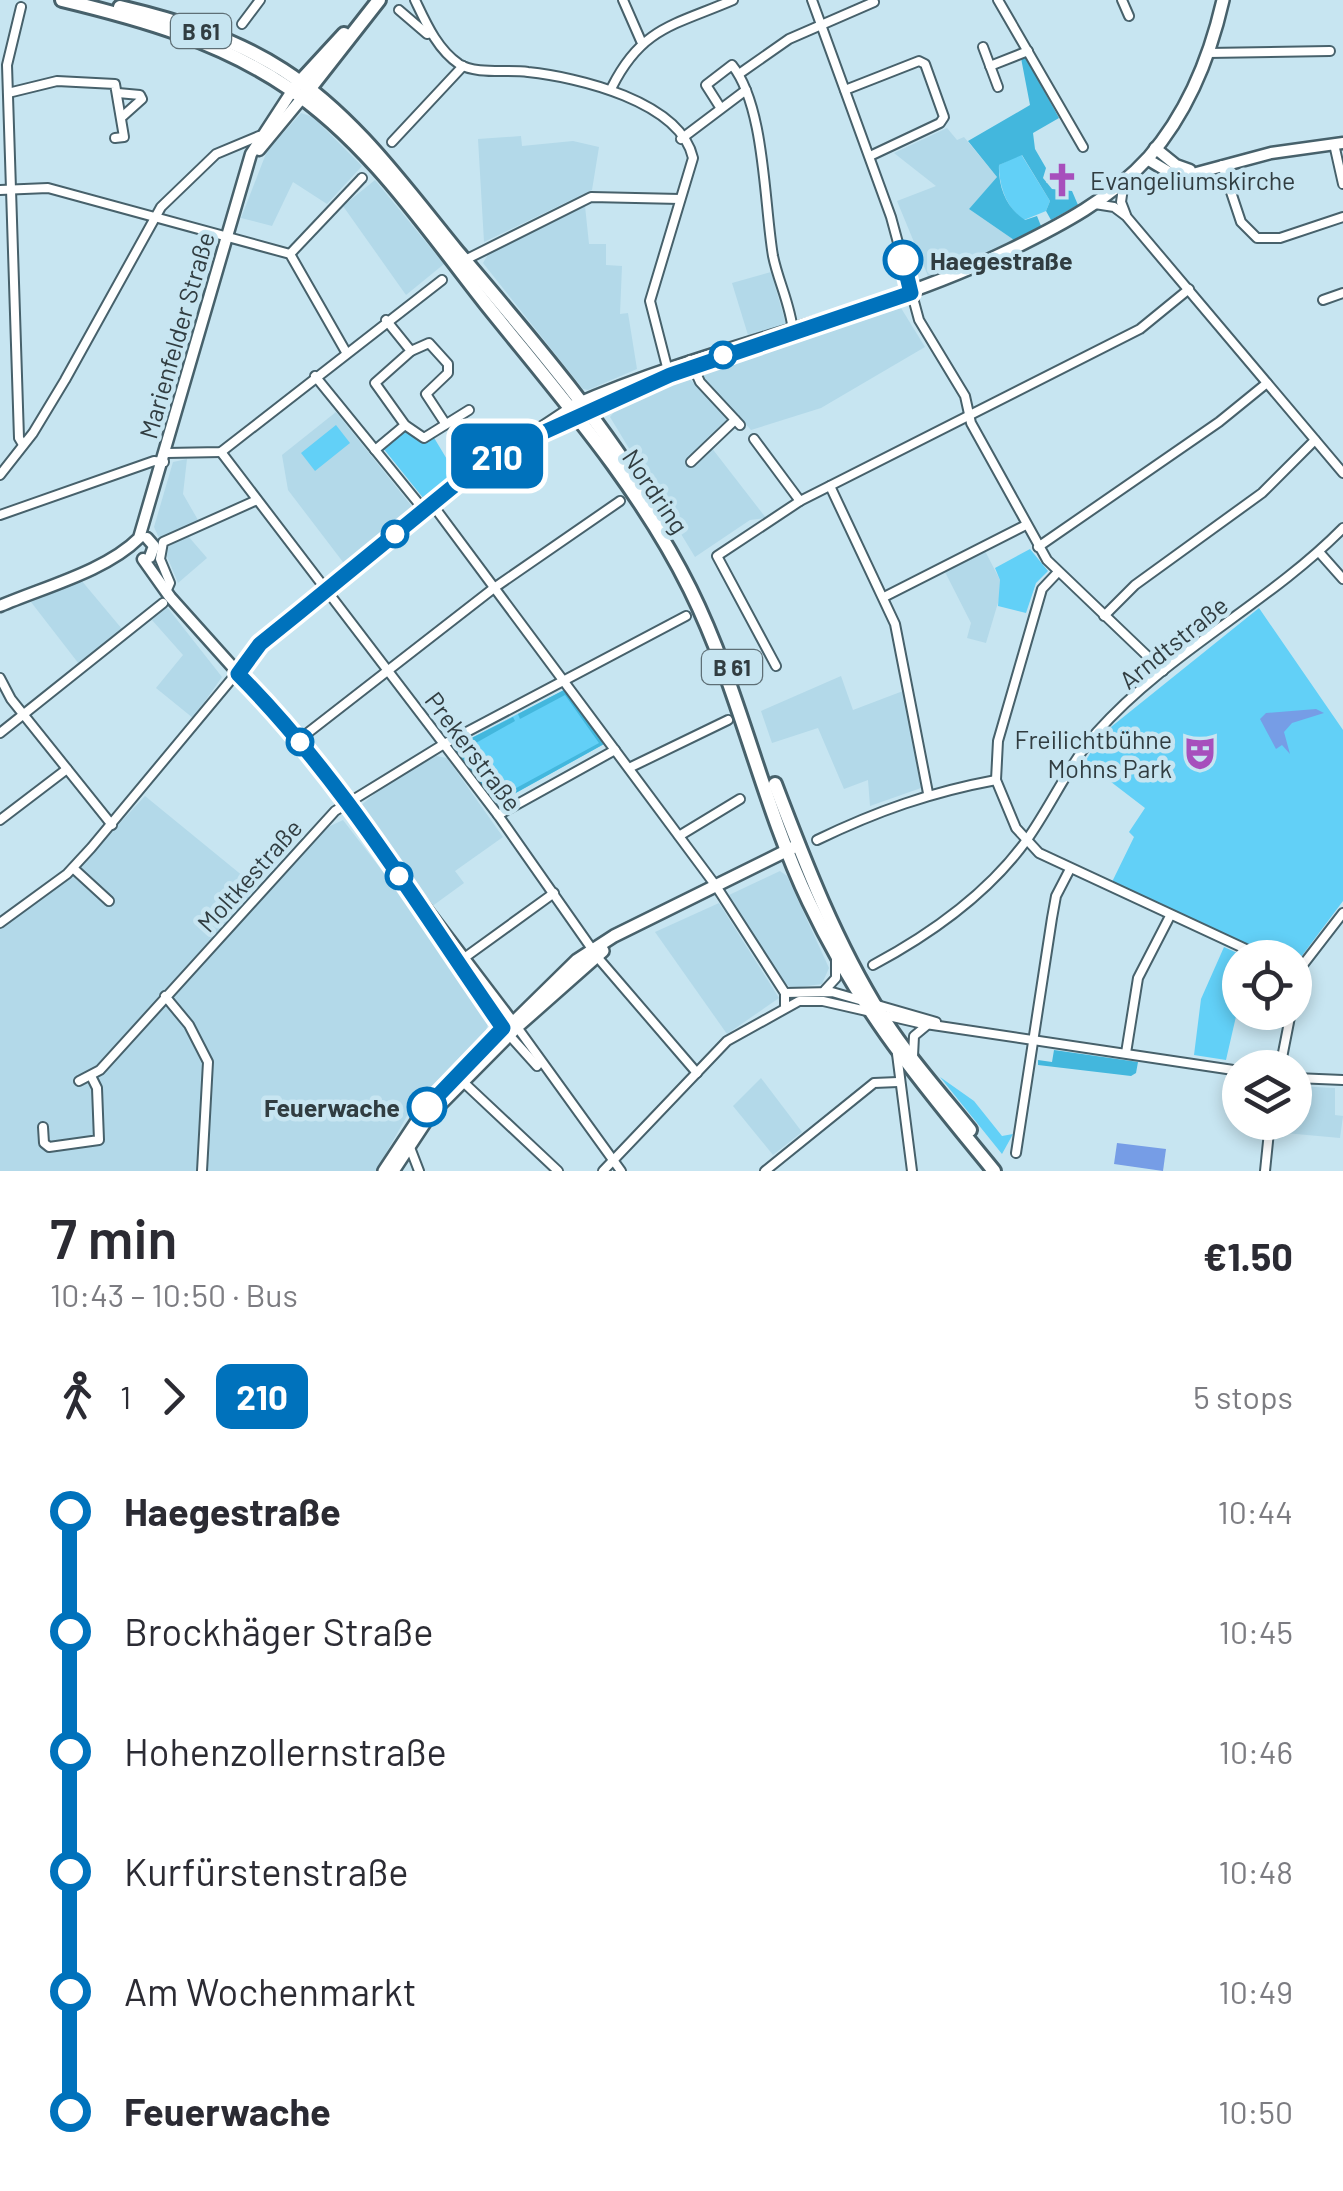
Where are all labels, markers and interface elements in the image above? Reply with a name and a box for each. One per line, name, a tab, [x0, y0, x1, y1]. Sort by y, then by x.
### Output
road number: B 61	[171, 14, 231, 48]
church icon: Evangeliumskirche	[1043, 161, 1081, 199]
place label: Evangeliumskirche	[1090, 165, 1295, 195]
street label: Marienfelder Straße	[132, 228, 220, 442]
marker: Haegestraße	[884, 241, 922, 279]
place label: Haegestraße	[930, 245, 1073, 275]
unlabelled marker	[710, 342, 736, 368]
line badge: 210	[440, 424, 554, 488]
text: 210	[471, 435, 523, 477]
street label: Nordring	[617, 443, 695, 539]
unlabelled marker	[382, 521, 408, 547]
street label: Arndtstraße	[1113, 589, 1233, 695]
road number: B 61	[702, 650, 762, 684]
street label: Prekerstraße	[419, 685, 529, 817]
place label: Freilichtbühne Mohns Park	[1014, 724, 1172, 783]
unlabelled marker	[287, 729, 313, 755]
theatre icon: Freilichtbühne Mohns Park	[1181, 734, 1219, 772]
street label: Moltkestraße	[190, 812, 308, 938]
unlabelled marker	[386, 863, 412, 889]
map controls	[1222, 940, 1312, 1140]
button: locate	[1222, 940, 1312, 1030]
button: layers	[1222, 1050, 1312, 1140]
marker: Feuerwache	[408, 1088, 446, 1126]
place label: Feuerwache	[264, 1092, 400, 1122]
text: 7 min	[50, 1204, 177, 1270]
text: €1.50	[1203, 1233, 1293, 1279]
text: 10:43 – 10:50 · Bus	[50, 1275, 298, 1313]
icon: walk	[50, 1369, 105, 1424]
icon: forward	[146, 1369, 201, 1424]
text: 210	[236, 1375, 288, 1417]
text: 1	[120, 1377, 131, 1415]
text: 5 stops	[1193, 1377, 1293, 1415]
text: Haegestraße	[124, 1488, 341, 1534]
text: 10:44	[1218, 1492, 1293, 1530]
text: Brockhäger Straße	[124, 1608, 433, 1654]
text: 10:45	[1219, 1612, 1293, 1650]
text: Hohenzollernstraße	[124, 1728, 447, 1774]
text: 10:46	[1219, 1732, 1293, 1770]
text: Kurfürstenstraße	[124, 1848, 409, 1894]
text: 10:48	[1219, 1852, 1293, 1890]
text: Am Wochenmarkt	[124, 1968, 417, 2014]
text: 10:49	[1219, 1972, 1293, 2010]
text: Feuerwache	[124, 2088, 331, 2134]
text: 10:50	[1218, 2092, 1293, 2130]

